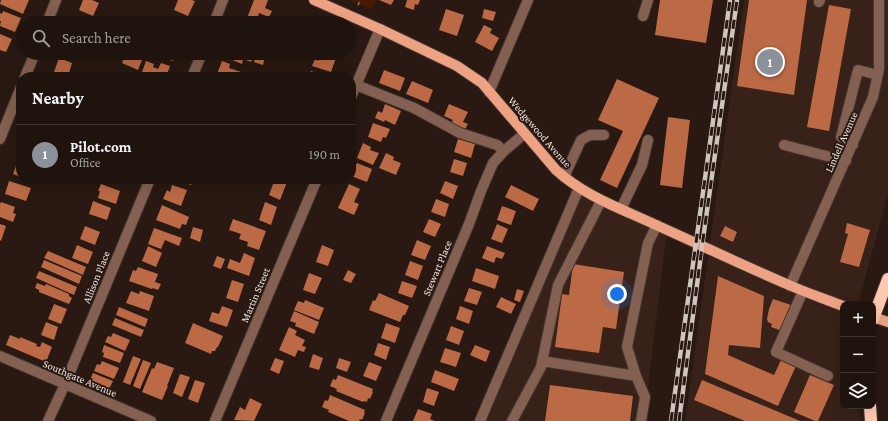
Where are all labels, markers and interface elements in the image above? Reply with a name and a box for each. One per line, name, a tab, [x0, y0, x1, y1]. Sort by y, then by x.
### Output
search box	[16, 16, 356, 60]
icon: search	[30, 27, 52, 49]
text: Search here	[62, 30, 131, 46]
pin: 1	[757, 47, 783, 77]
text: Nearby	[32, 89, 84, 108]
street label: Wedgewood Avenue	[505, 94, 574, 170]
street label: Lindell Avenue	[822, 110, 860, 174]
text: Pilot.com	[70, 139, 131, 155]
text: 1	[43, 147, 47, 162]
text: 190 m	[309, 147, 340, 162]
text: Office	[70, 155, 101, 170]
street label: Stewart Place	[420, 238, 454, 298]
street label: Allison Place	[80, 249, 112, 305]
street label: Martin Street	[238, 265, 272, 324]
your location	[607, 284, 627, 304]
map controls	[840, 301, 876, 409]
button: +	[840, 301, 876, 337]
button: −	[840, 337, 876, 373]
street label: Southgate Avenue	[41, 357, 119, 400]
button: layers	[840, 373, 876, 409]

